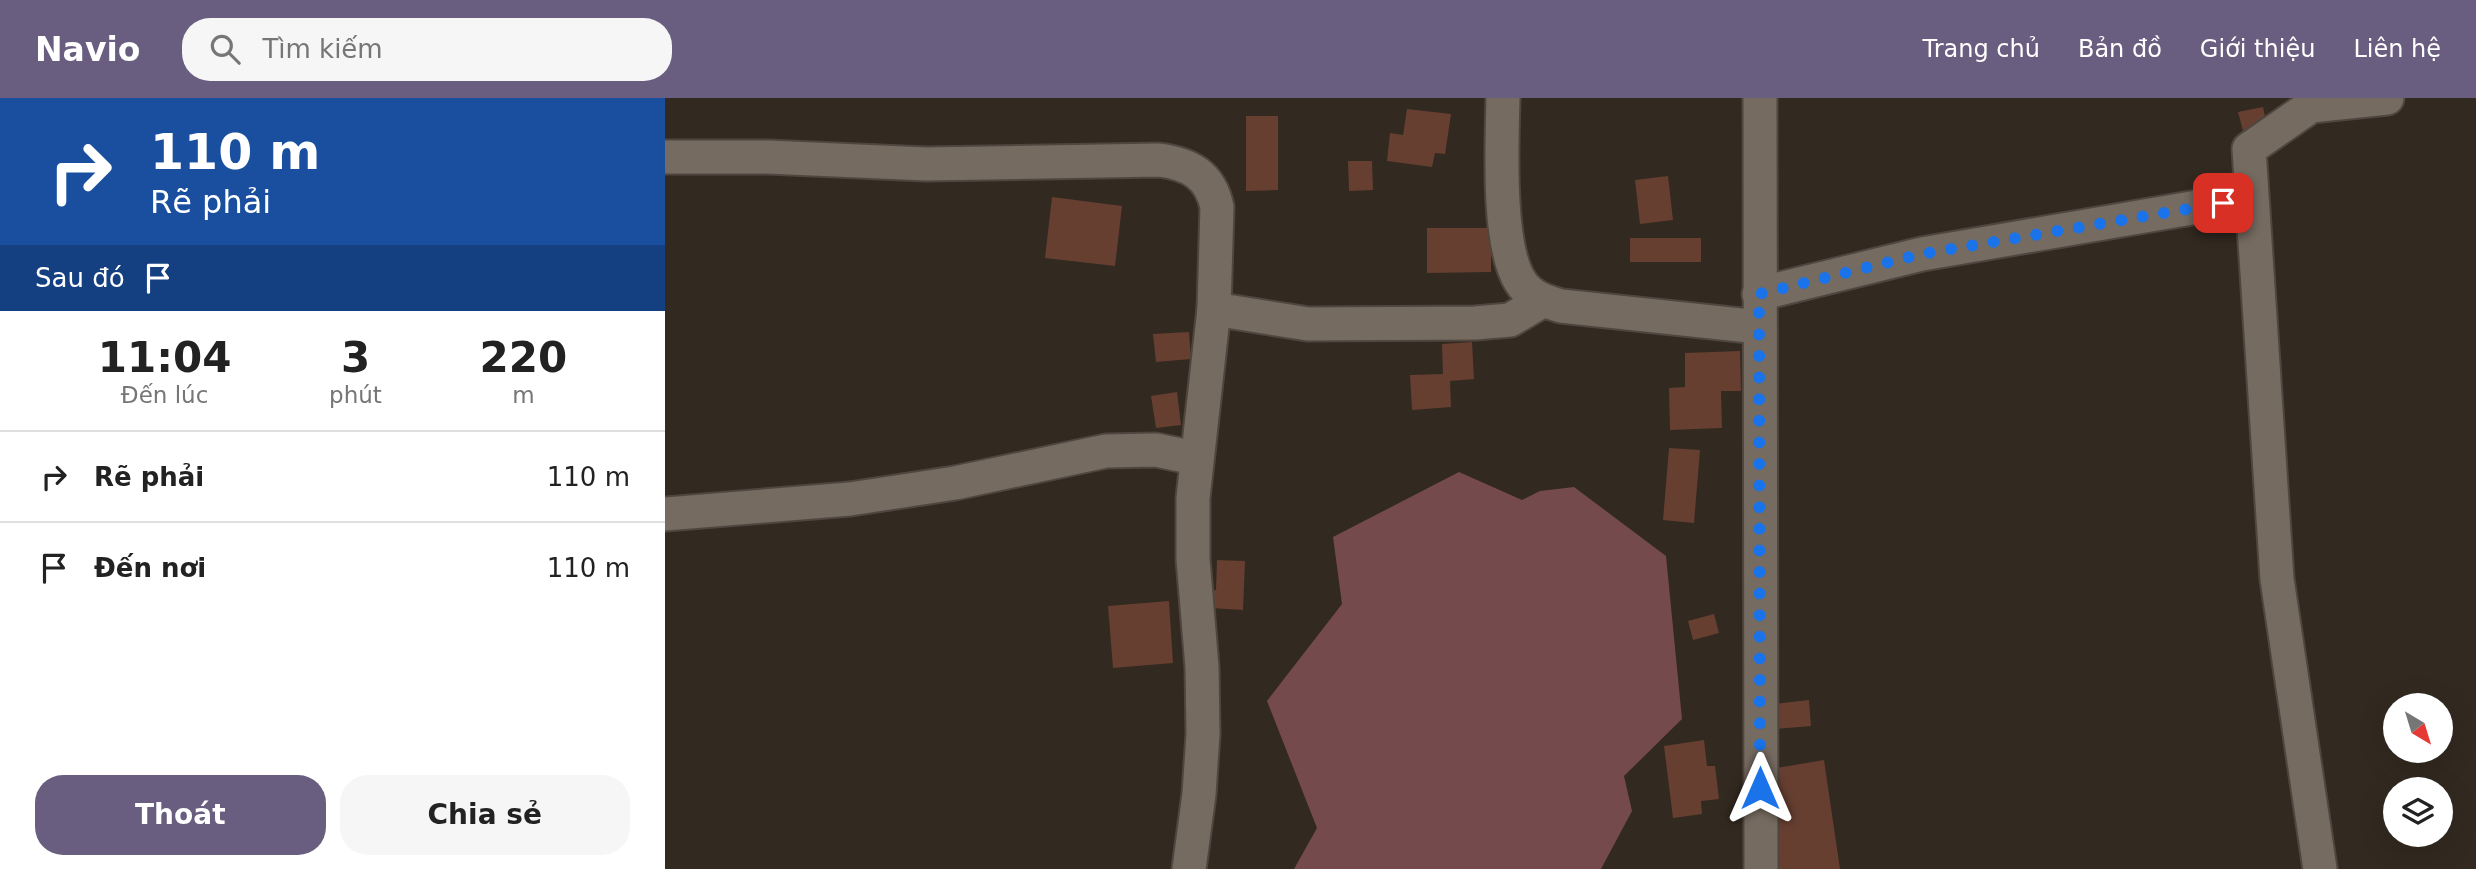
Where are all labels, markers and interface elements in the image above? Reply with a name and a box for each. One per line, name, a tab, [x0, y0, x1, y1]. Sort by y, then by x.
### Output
search box	[182, 18, 672, 81]
text: Navio	[35, 30, 140, 69]
icon: search	[206, 30, 244, 68]
text: Tìm kiếm	[262, 34, 383, 64]
text: Trang chủ	[1923, 35, 2040, 63]
text: Bản đồ	[2078, 35, 2162, 63]
text: Giới thiệu	[2200, 35, 2315, 63]
text: Liên hệ	[2353, 35, 2441, 63]
text: 110 m	[150, 124, 320, 181]
icon: right	[35, 126, 126, 217]
pin	[2193, 173, 2253, 233]
text: Rẽ phải	[150, 183, 271, 221]
icon: arrive	[2204, 184, 2242, 222]
icon: arrive	[139, 259, 177, 297]
text: Sau đó	[35, 263, 125, 293]
text: 11:04	[98, 333, 231, 382]
text: 3	[341, 333, 370, 382]
text: 220	[480, 333, 567, 382]
text: Đến lúc	[121, 382, 208, 408]
text: phút	[329, 382, 382, 408]
text: m	[512, 382, 535, 408]
icon: right	[35, 458, 73, 496]
text: Rẽ phải	[94, 462, 204, 492]
text: 110 m	[547, 462, 630, 492]
icon: arrive	[35, 549, 73, 587]
text: Đến nơi	[94, 553, 206, 583]
text: 110 m	[547, 553, 630, 583]
north arrow	[2383, 693, 2453, 763]
map controls	[2383, 693, 2453, 847]
position arrow	[1723, 751, 1797, 825]
button: Thoát	[35, 775, 326, 855]
button: Chia sẻ	[340, 775, 630, 855]
button: layers	[2383, 777, 2453, 847]

